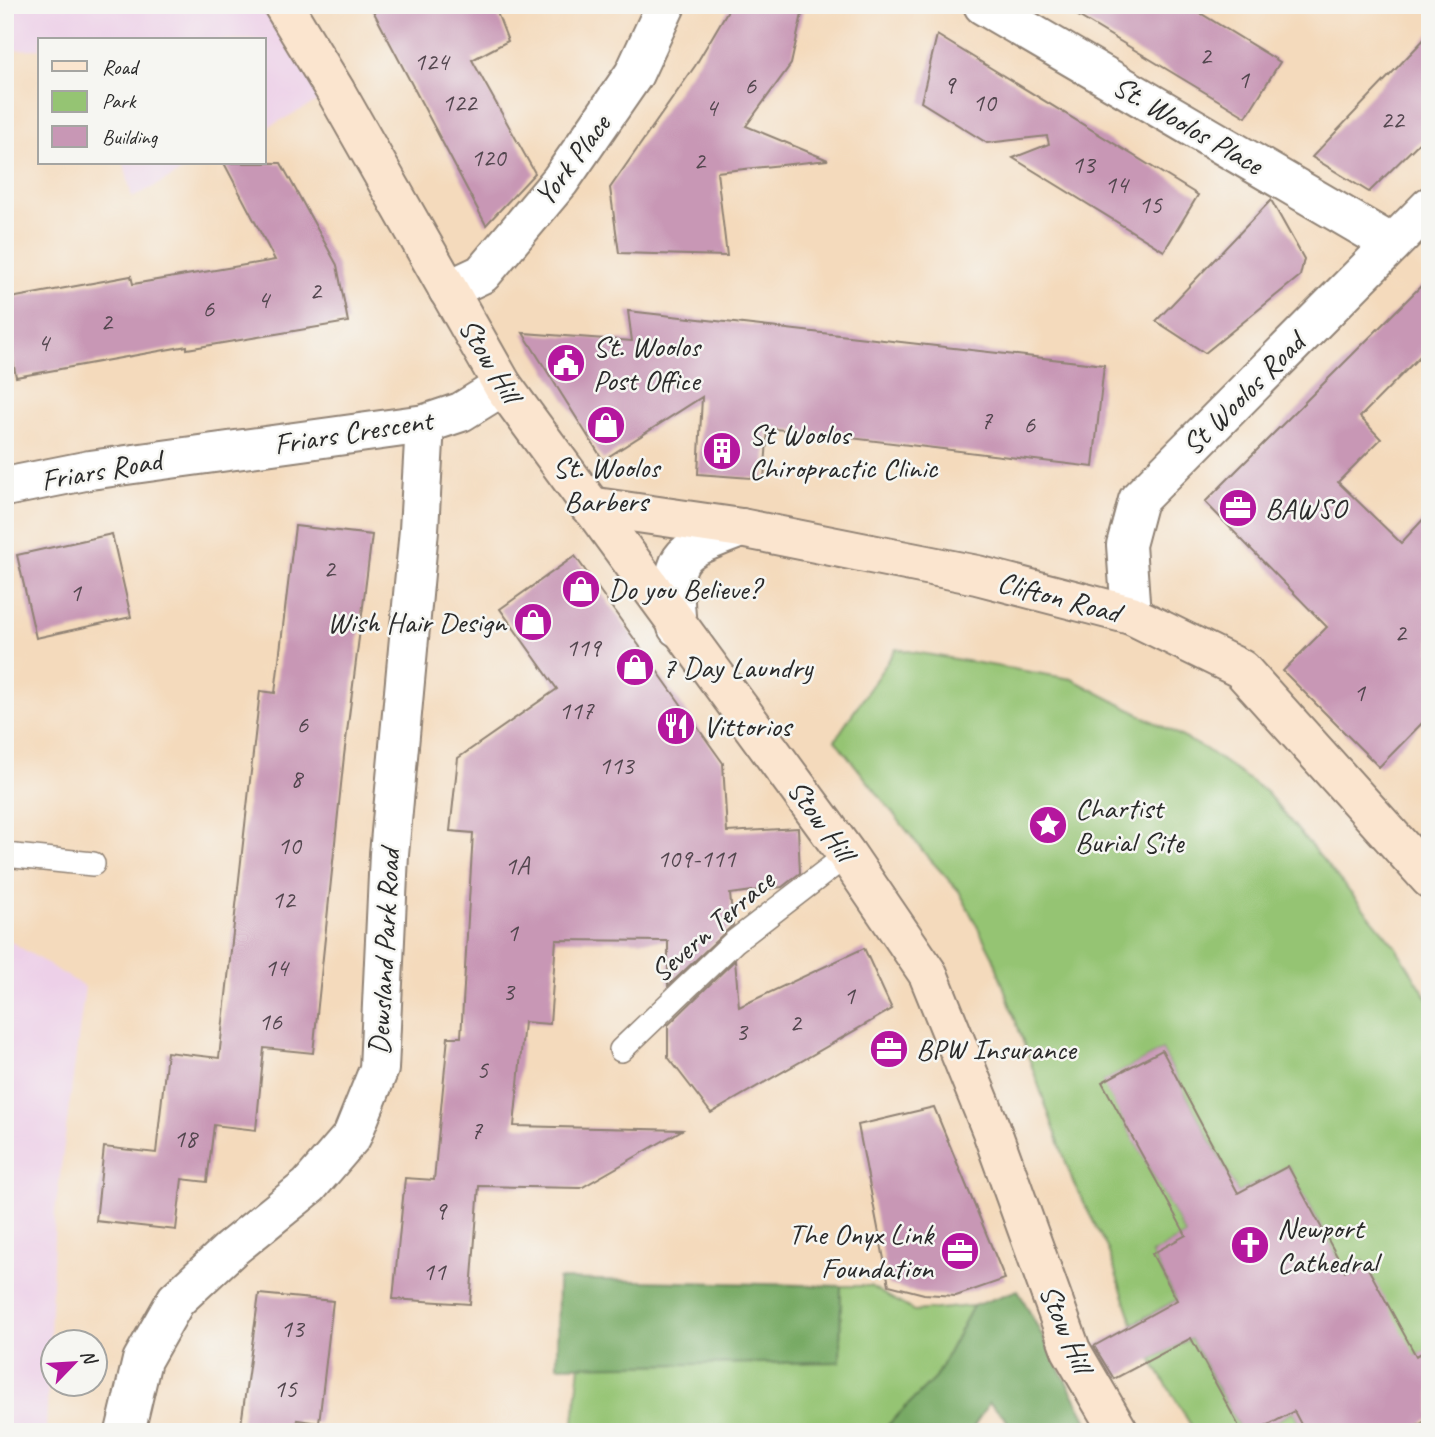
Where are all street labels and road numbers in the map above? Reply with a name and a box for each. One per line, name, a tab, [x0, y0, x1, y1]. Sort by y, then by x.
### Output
street label: St. Woolos Place	[1106, 67, 1272, 184]
street label: York Place	[525, 105, 620, 213]
street label: Stow Hill	[450, 311, 532, 413]
street label: St Woolos Road	[1174, 322, 1315, 463]
street label: Friars Crescent	[271, 400, 438, 463]
street label: Friars Road	[38, 440, 168, 499]
street label: Clifton Road	[994, 562, 1128, 633]
street label: Stow Hill	[779, 772, 866, 872]
street label: Dewsland Park Road	[360, 844, 409, 1056]
street label: Severn Terrace	[642, 860, 784, 990]
street label: Stow Hill	[1031, 1279, 1103, 1382]

